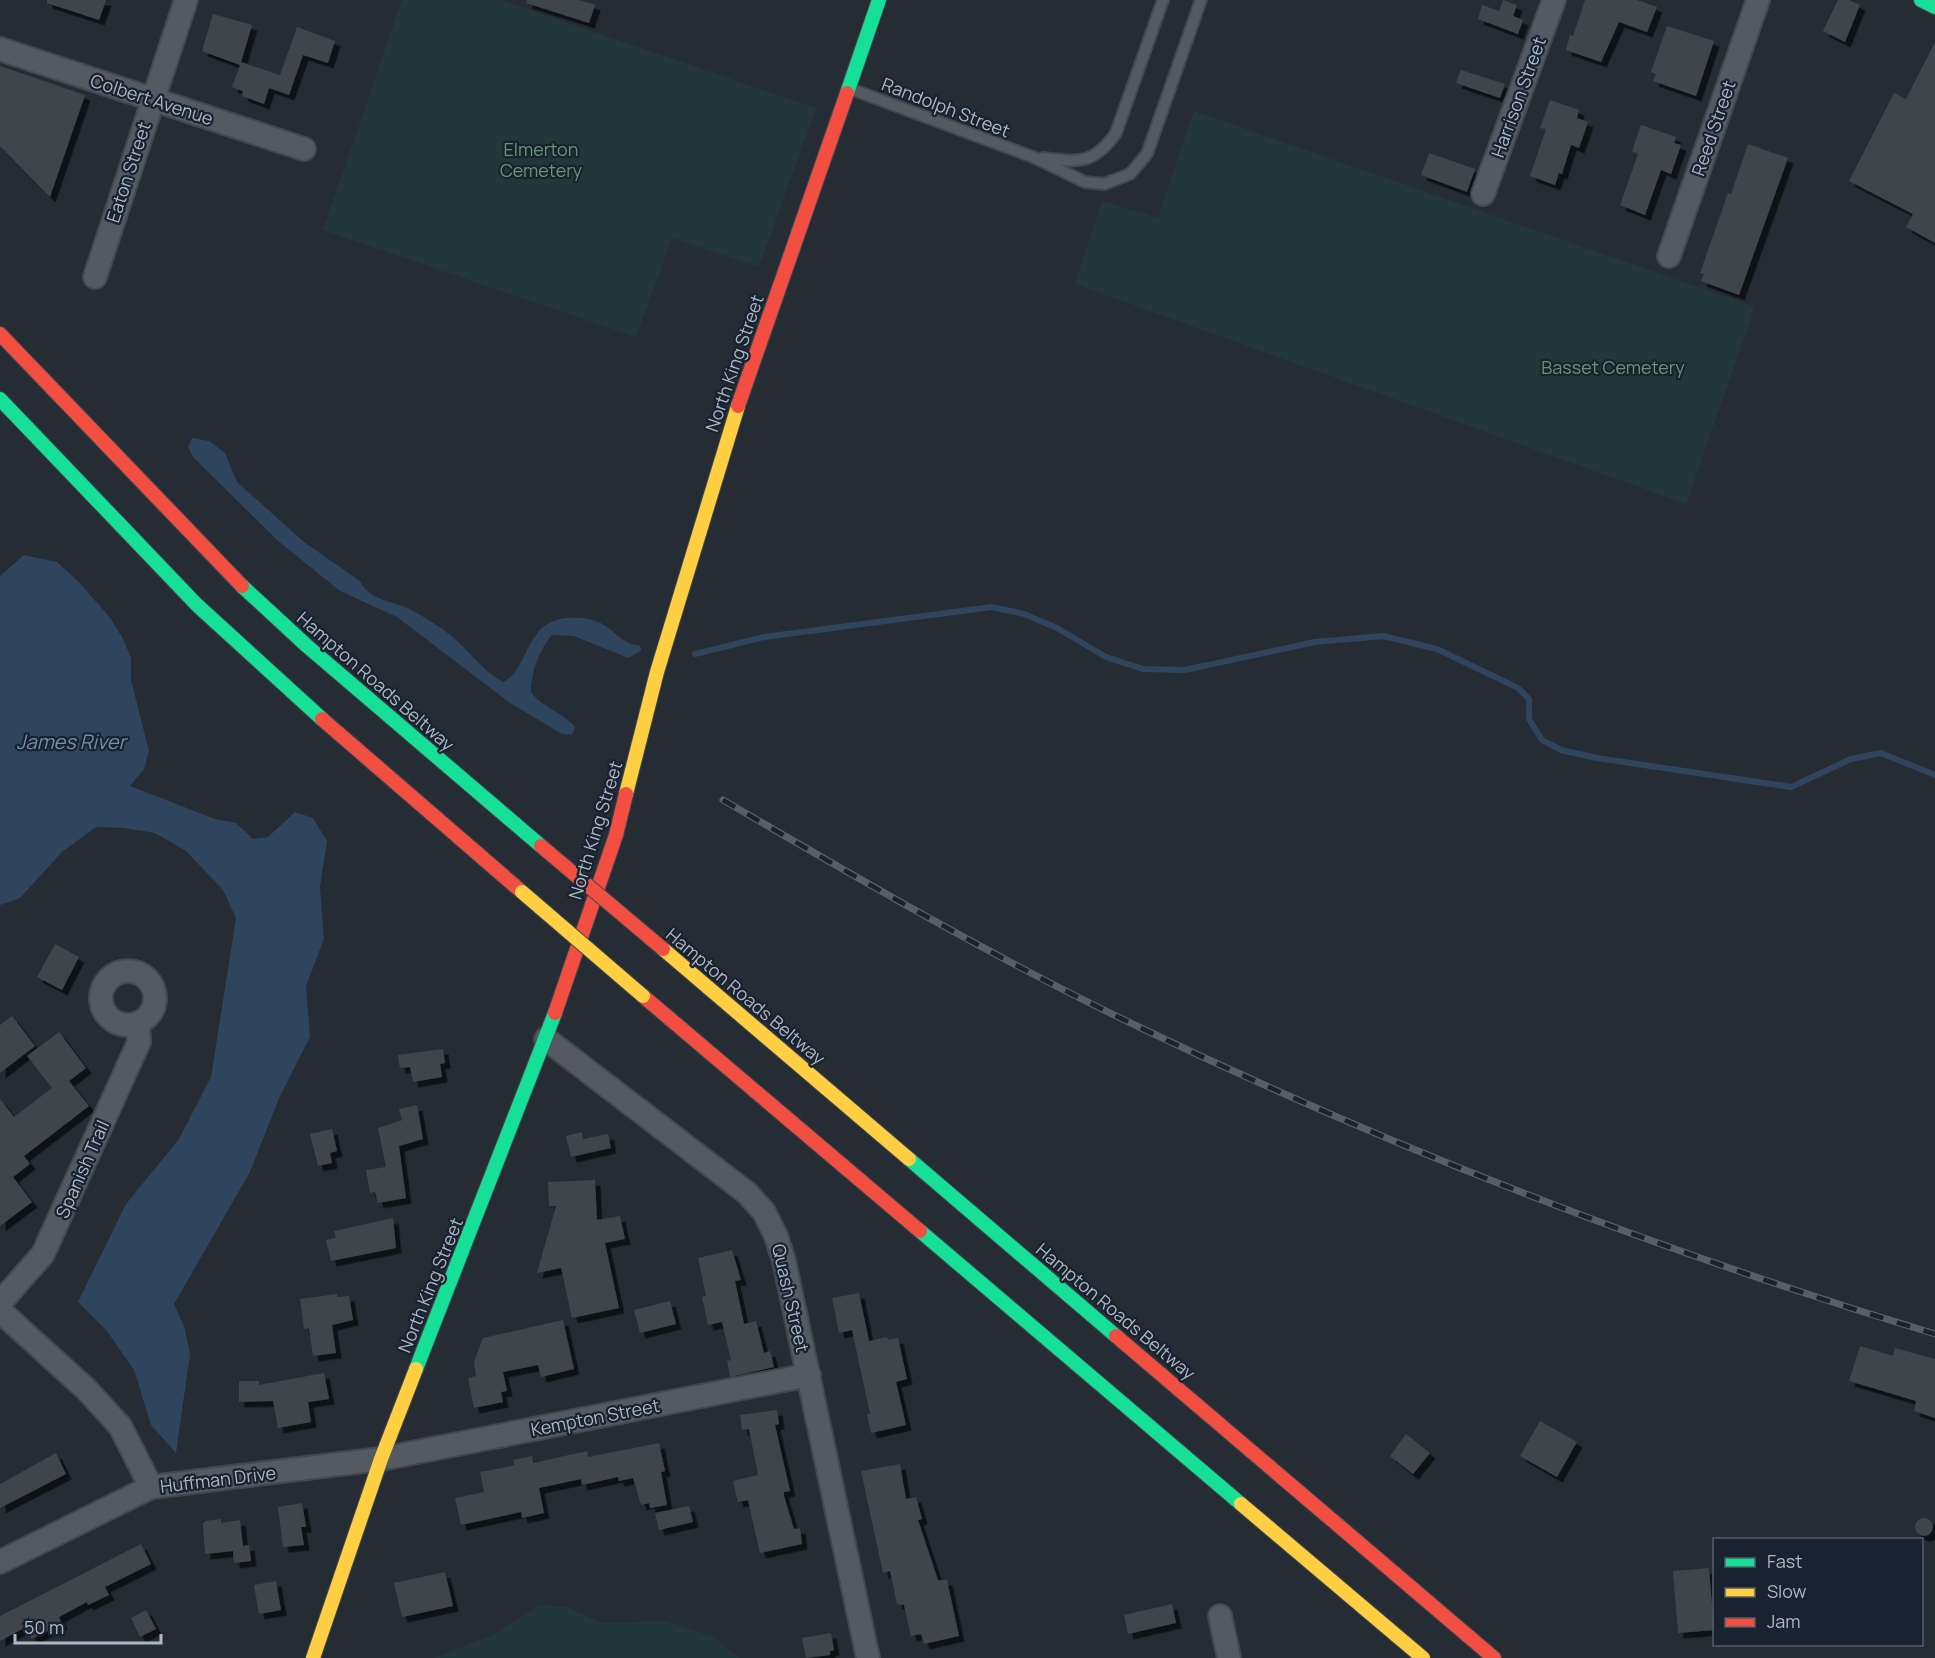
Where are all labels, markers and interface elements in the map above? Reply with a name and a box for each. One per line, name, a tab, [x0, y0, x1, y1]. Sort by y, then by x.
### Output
street label: Harrison Street	[1485, 33, 1551, 161]
street label: Colbert Avenue	[88, 68, 216, 130]
street label: Randolph Street	[879, 72, 1013, 142]
street label: Reed Street	[1685, 77, 1741, 179]
street label: Eaton Street	[100, 118, 156, 226]
park label: Elmerton Cemetery	[500, 137, 583, 182]
street label: North King Street	[699, 291, 769, 435]
park label: Basset Cemetery	[1541, 355, 1685, 379]
street label: Hampton Roads Beltway	[292, 606, 460, 756]
water label: James River	[16, 728, 128, 755]
street label: North King Street	[563, 758, 627, 902]
street label: Hampton Roads Beltway	[661, 922, 831, 1070]
street label: Spanish Trail	[50, 1116, 114, 1222]
street label: North King Street	[392, 1214, 468, 1356]
street label: Hampton Roads Beltway	[1031, 1237, 1201, 1385]
street label: Quash Street	[767, 1242, 815, 1354]
street label: Kempton Street	[529, 1393, 661, 1441]
street label: Huffman Drive	[159, 1460, 277, 1498]
legend	[1713, 1538, 1923, 1646]
text: Fast	[1767, 1549, 1802, 1573]
text: Slow	[1767, 1579, 1807, 1603]
scale bar	[15, 1607, 160, 1645]
text: Jam	[1767, 1609, 1801, 1633]
text: 50 m	[24, 1615, 64, 1639]

